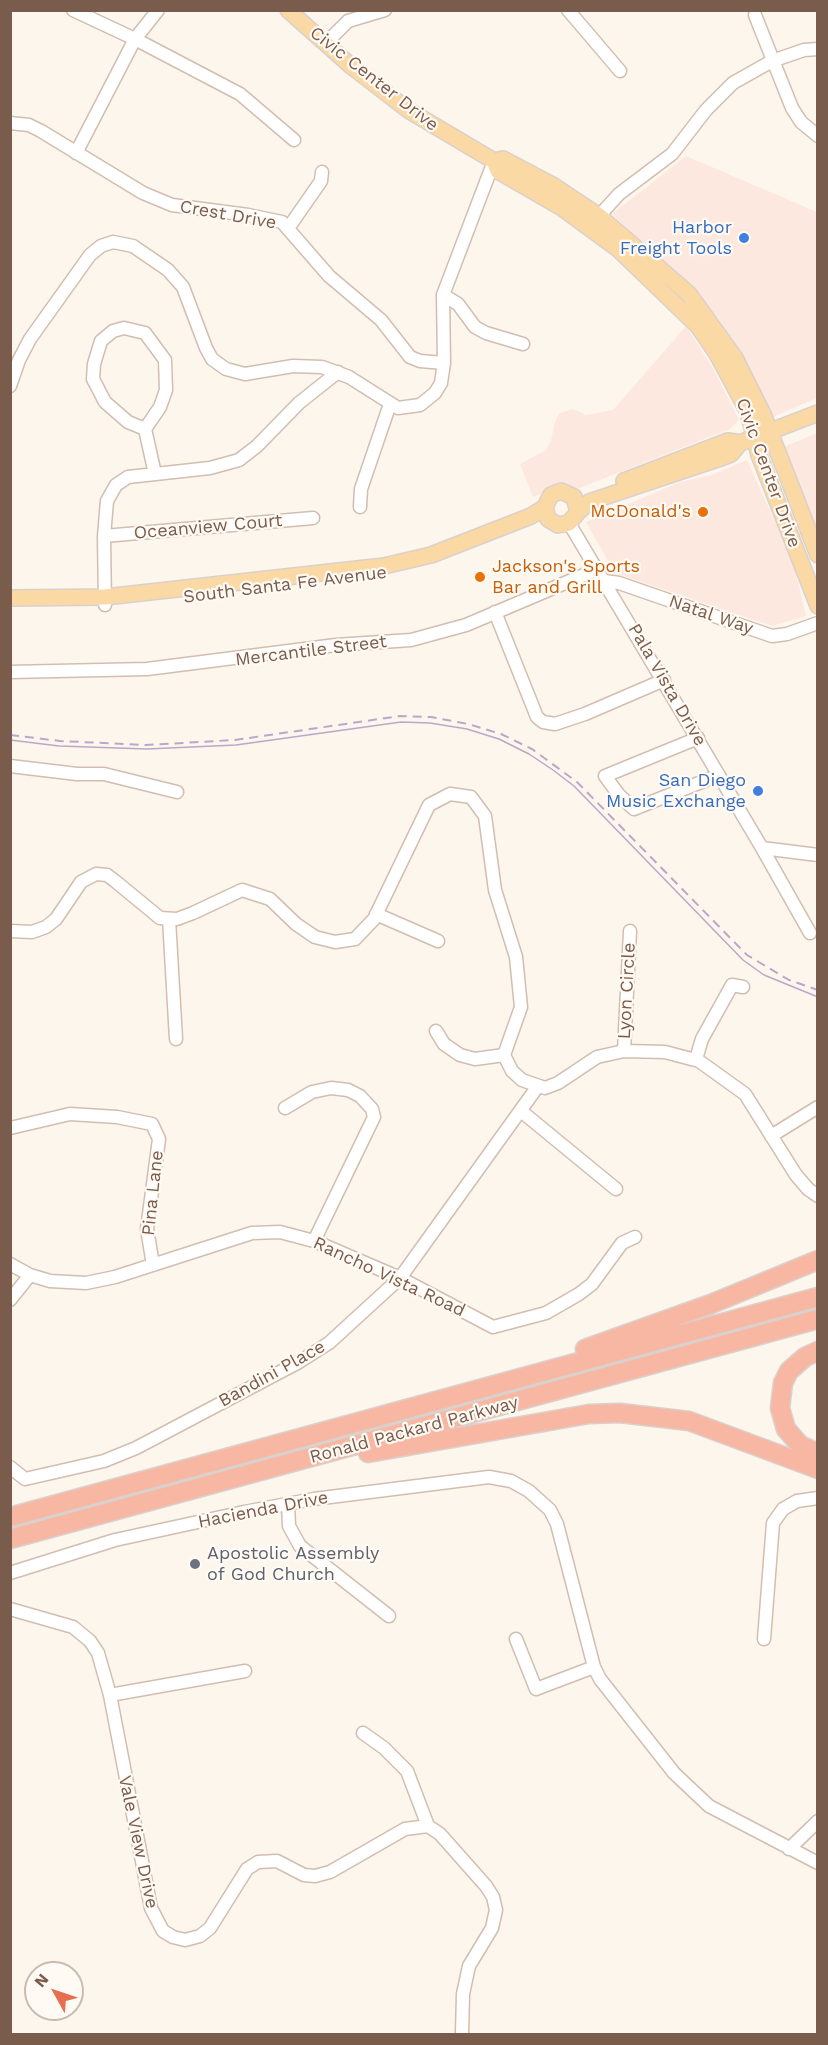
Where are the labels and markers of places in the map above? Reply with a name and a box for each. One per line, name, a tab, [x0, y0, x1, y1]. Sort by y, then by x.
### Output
place label: Harbor Freight Tools	[620, 217, 732, 260]
marker: Harbor Freight Tools	[737, 231, 751, 245]
place label: McDonald's	[590, 501, 691, 523]
marker: McDonald's	[696, 505, 710, 519]
place label: Jackson's Sports Bar and Grill	[492, 556, 640, 598]
marker: Jackson's Sports Bar and Grill	[473, 570, 487, 584]
place label: San Diego Music Exchange	[606, 770, 746, 812]
marker: San Diego Music Exchange	[751, 784, 765, 798]
place label: Apostolic Assembly of God Church	[207, 1543, 379, 1586]
marker: Apostolic Assembly of God Church	[188, 1557, 202, 1571]

